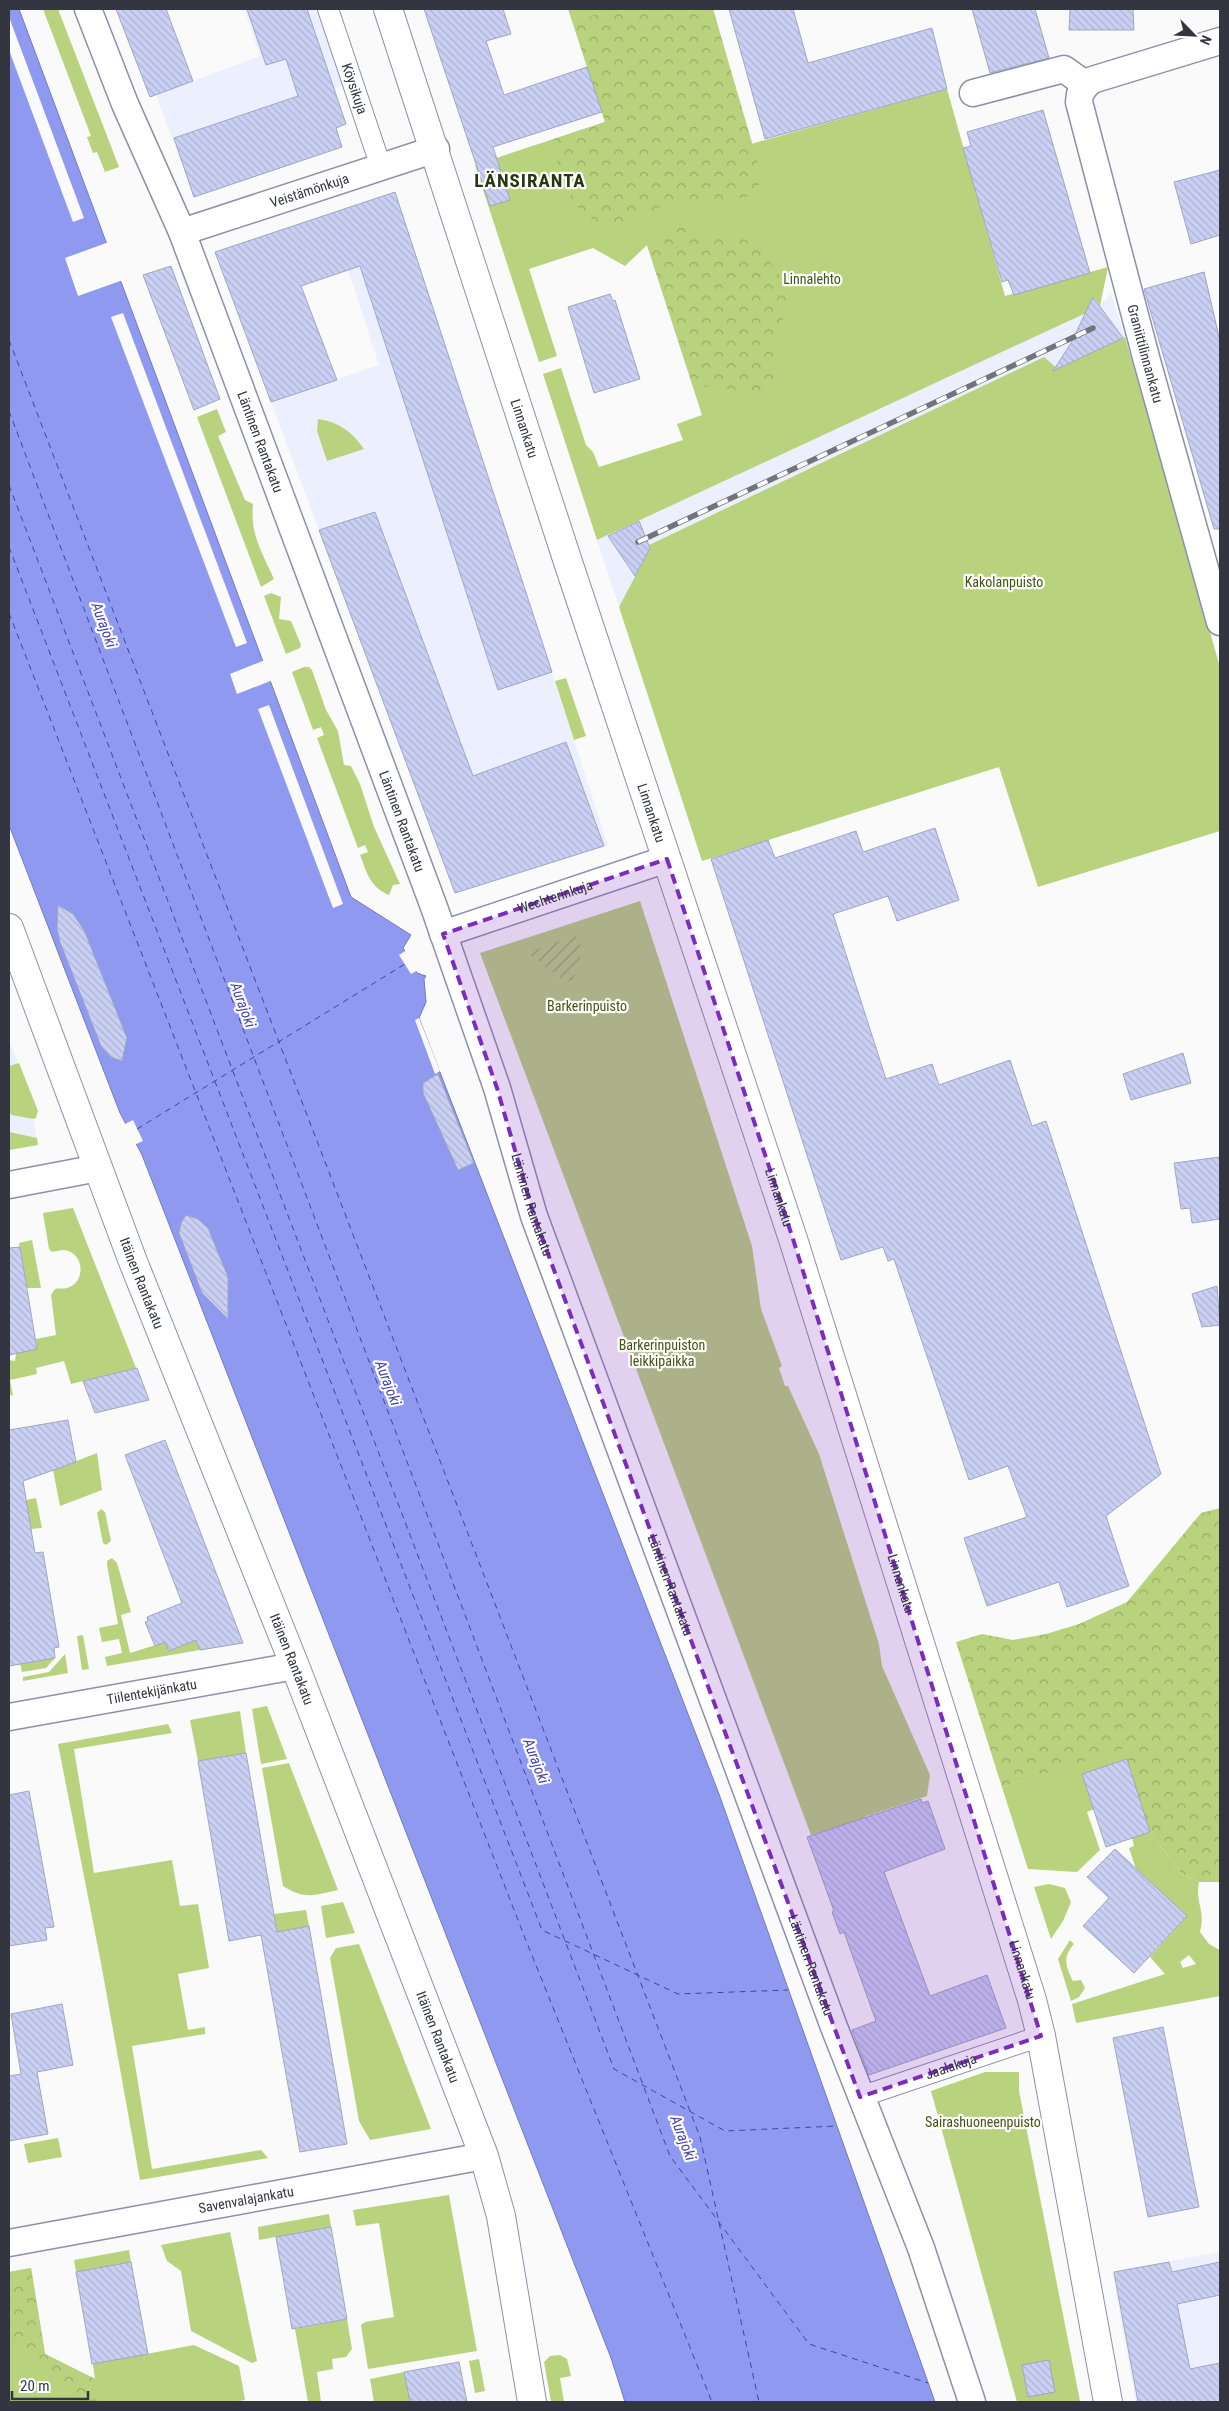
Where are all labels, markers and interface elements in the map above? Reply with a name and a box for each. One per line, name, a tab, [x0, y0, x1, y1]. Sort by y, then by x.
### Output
north arrow	[1169, 10, 1219, 60]
text: N	[1197, 33, 1215, 47]
street label: Köysikuja	[339, 61, 371, 116]
district label: LÄNSIRANTA	[474, 169, 586, 192]
street label: Veistämönkuja	[268, 170, 351, 211]
park label: Linnalehto	[783, 271, 841, 287]
street label: Graniittilinnankatu	[1124, 303, 1166, 405]
street label: Läntinen Rantakatu	[234, 389, 286, 495]
street label: Linnankatu	[507, 397, 542, 460]
park label: Kakolanpuisto	[965, 574, 1043, 590]
water label: Aurajoki	[87, 599, 121, 651]
street label: Läntinen Rantakatu	[376, 768, 428, 874]
street label: Linnankatu	[634, 782, 669, 844]
street label: Wechterinkuja	[515, 877, 595, 917]
water label: Aurajoki	[226, 979, 260, 1031]
park label: Barkerinpuisto	[547, 998, 627, 1014]
street label: Läntinen Rantakatu	[508, 1152, 556, 1258]
street label: Linnankatu	[762, 1166, 796, 1229]
street label: Itäinen Rantakatu	[117, 1235, 167, 1331]
park label: Barkerinpuiston leikkipaikka	[619, 1337, 705, 1369]
water label: Aurajoki	[371, 1357, 405, 1409]
street label: Läntinen Rantakatu	[645, 1532, 697, 1638]
street label: Linnankatu	[884, 1552, 918, 1615]
street label: Itäinen Rantakatu	[267, 1611, 317, 1707]
street label: Tiilentekijänkatu	[105, 1676, 198, 1707]
water label: Aurajoki	[519, 1735, 553, 1787]
street label: Läntinen Rantakatu	[785, 1912, 837, 2018]
street label: Linnankatu	[1006, 1938, 1039, 2001]
street label: Itäinen Rantakatu	[413, 1989, 463, 2085]
street label: Jaalakuja	[923, 2050, 979, 2082]
water label: Aurajoki	[666, 2112, 700, 2164]
park label: Sairashuoneenpuisto	[925, 2114, 1041, 2130]
street label: Savenvalajankatu	[197, 2183, 295, 2216]
scale bar	[12, 2368, 89, 2400]
text: 20 m	[20, 2377, 50, 2395]

